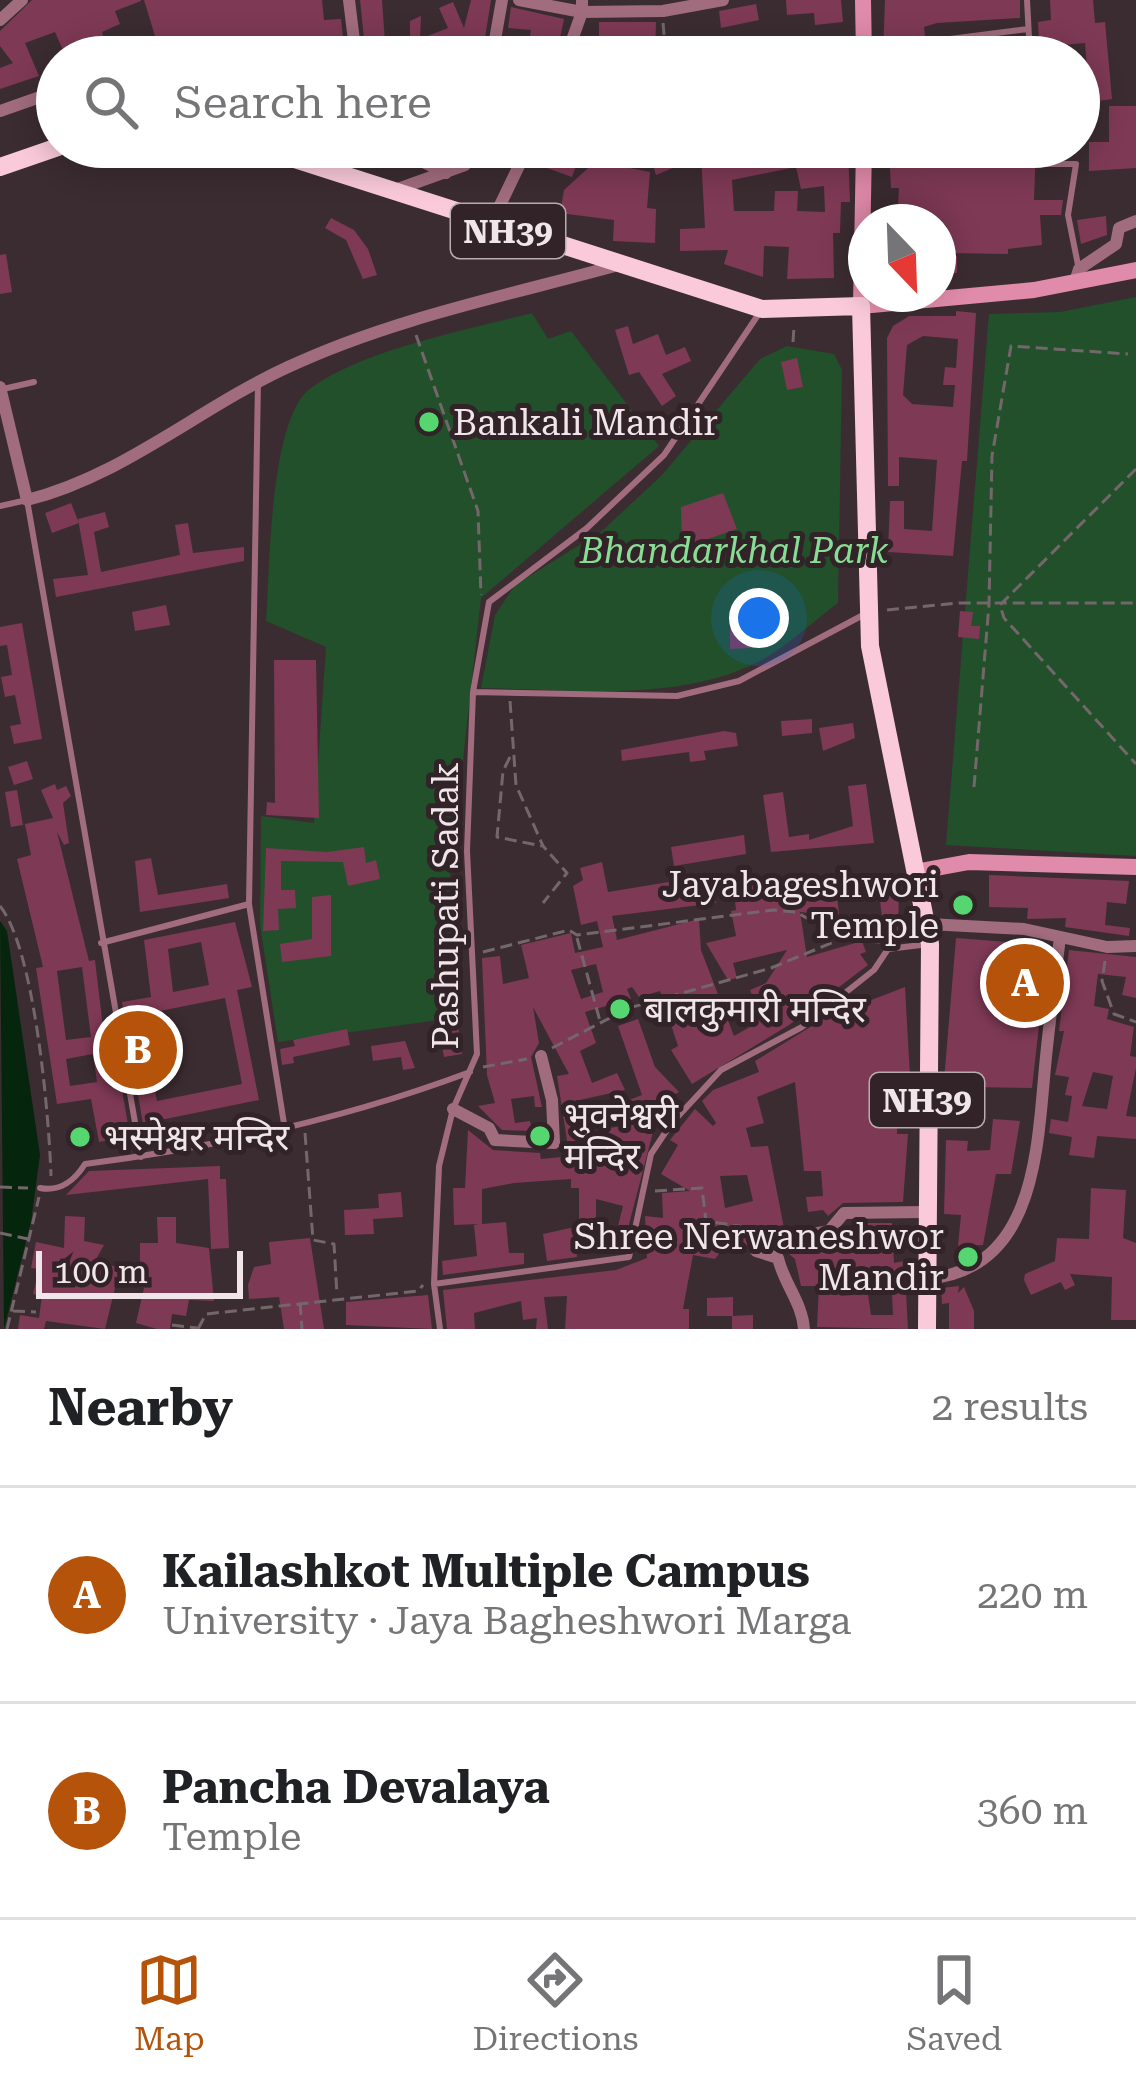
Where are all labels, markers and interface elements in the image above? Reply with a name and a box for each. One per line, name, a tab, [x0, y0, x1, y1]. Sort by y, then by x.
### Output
search box	[36, 36, 1100, 168]
icon: search	[78, 69, 144, 135]
text: Search here	[174, 76, 432, 129]
road number: NH39	[451, 204, 565, 258]
north arrow	[848, 204, 956, 312]
place label: Bankali Mandir	[453, 402, 718, 444]
marker: Bankali Mandir	[416, 409, 442, 435]
park label: Bhandarkhal Park	[579, 530, 889, 572]
your location	[729, 588, 789, 648]
street label: Pashupati Sadak	[425, 762, 467, 1050]
place label: Jayabageshwori Temple	[662, 864, 939, 947]
marker: Jayabageshwori Temple	[950, 892, 976, 918]
pin: A	[986, 938, 1064, 1028]
place label: बालकुमारी मन्दिर	[644, 989, 867, 1032]
marker: बालकुमारी मन्दिर	[607, 996, 633, 1022]
pin: B	[99, 1005, 177, 1095]
road number: NH39	[870, 1073, 984, 1127]
place label: भुवनेश्वरी मन्दिर	[564, 1095, 679, 1178]
place label: भस्मेश्वर मन्दिर	[104, 1117, 291, 1159]
marker: भुवनेश्वरी मन्दिर	[527, 1123, 553, 1149]
marker: भस्मेश्वर मन्दिर	[67, 1124, 93, 1150]
place label: Shree Nerwaneshwor Mandir	[574, 1216, 944, 1299]
marker: Shree Nerwaneshwor Mandir	[955, 1244, 981, 1270]
scale bar	[36, 1245, 243, 1298]
text: 100 m	[54, 1252, 148, 1291]
text: Nearby	[48, 1378, 233, 1437]
text: 2 results	[931, 1384, 1088, 1430]
text: Kailashkot Multiple Campus	[162, 1545, 810, 1598]
text: A	[73, 1572, 101, 1618]
text: 220 m	[977, 1572, 1088, 1618]
text: University · Jaya Bagheshwori Marga	[162, 1598, 851, 1644]
text: Pancha Devalaya	[162, 1761, 550, 1814]
text: B	[73, 1788, 101, 1834]
text: 360 m	[977, 1788, 1088, 1834]
text: Temple	[162, 1814, 302, 1860]
tab: Map	[134, 1947, 205, 2058]
tab: Directions	[472, 1947, 638, 2058]
tab: Saved	[906, 1947, 1002, 2058]

